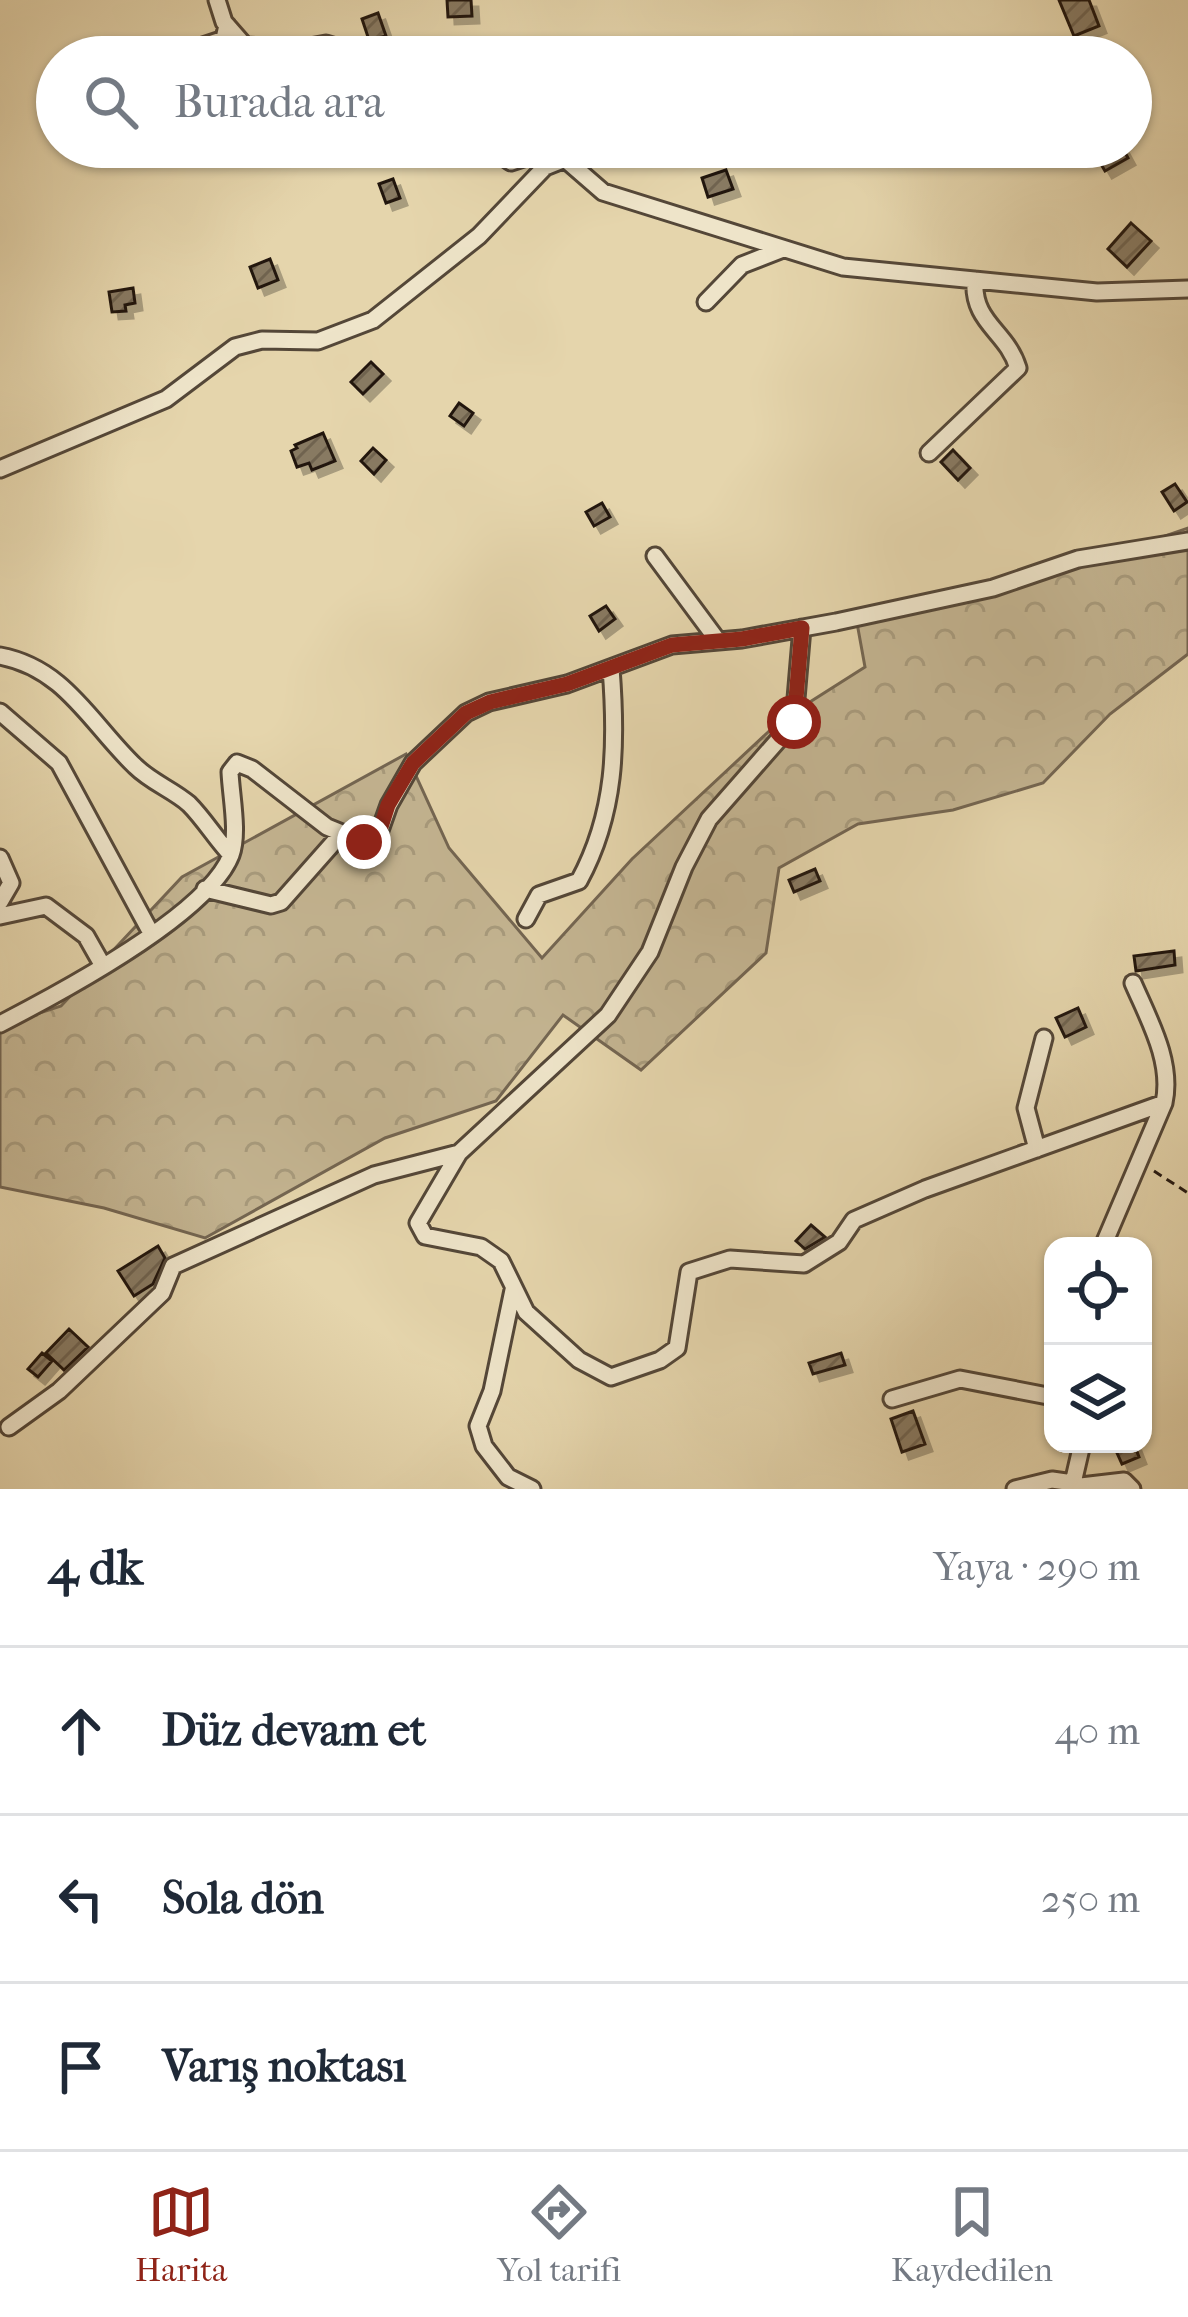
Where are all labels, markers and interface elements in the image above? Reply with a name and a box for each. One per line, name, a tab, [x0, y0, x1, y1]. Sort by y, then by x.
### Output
search box	[36, 36, 1152, 168]
icon: search	[78, 69, 144, 135]
text: Burada ara	[174, 76, 384, 129]
route start	[767, 695, 821, 749]
route end	[337, 815, 391, 869]
map controls	[1044, 1237, 1152, 1453]
button: locate	[1044, 1237, 1152, 1345]
button: layers	[1044, 1345, 1152, 1453]
text: 4 dk	[48, 1537, 143, 1597]
text: Yaya · 290 m	[933, 1544, 1140, 1590]
icon: ahead	[48, 1698, 114, 1764]
text: Düz devam et	[162, 1704, 426, 1757]
text: 40 m	[1055, 1708, 1140, 1754]
icon: left	[48, 1866, 114, 1932]
text: Sola dön	[162, 1872, 324, 1925]
text: 250 m	[1041, 1876, 1140, 1922]
icon: arrive	[48, 2034, 114, 2100]
text: Varış noktası	[162, 2040, 406, 2093]
tab: Harita	[135, 2179, 227, 2290]
tab: Yol tarifi	[497, 2179, 621, 2290]
tab: Kaydedilen	[891, 2179, 1053, 2290]

